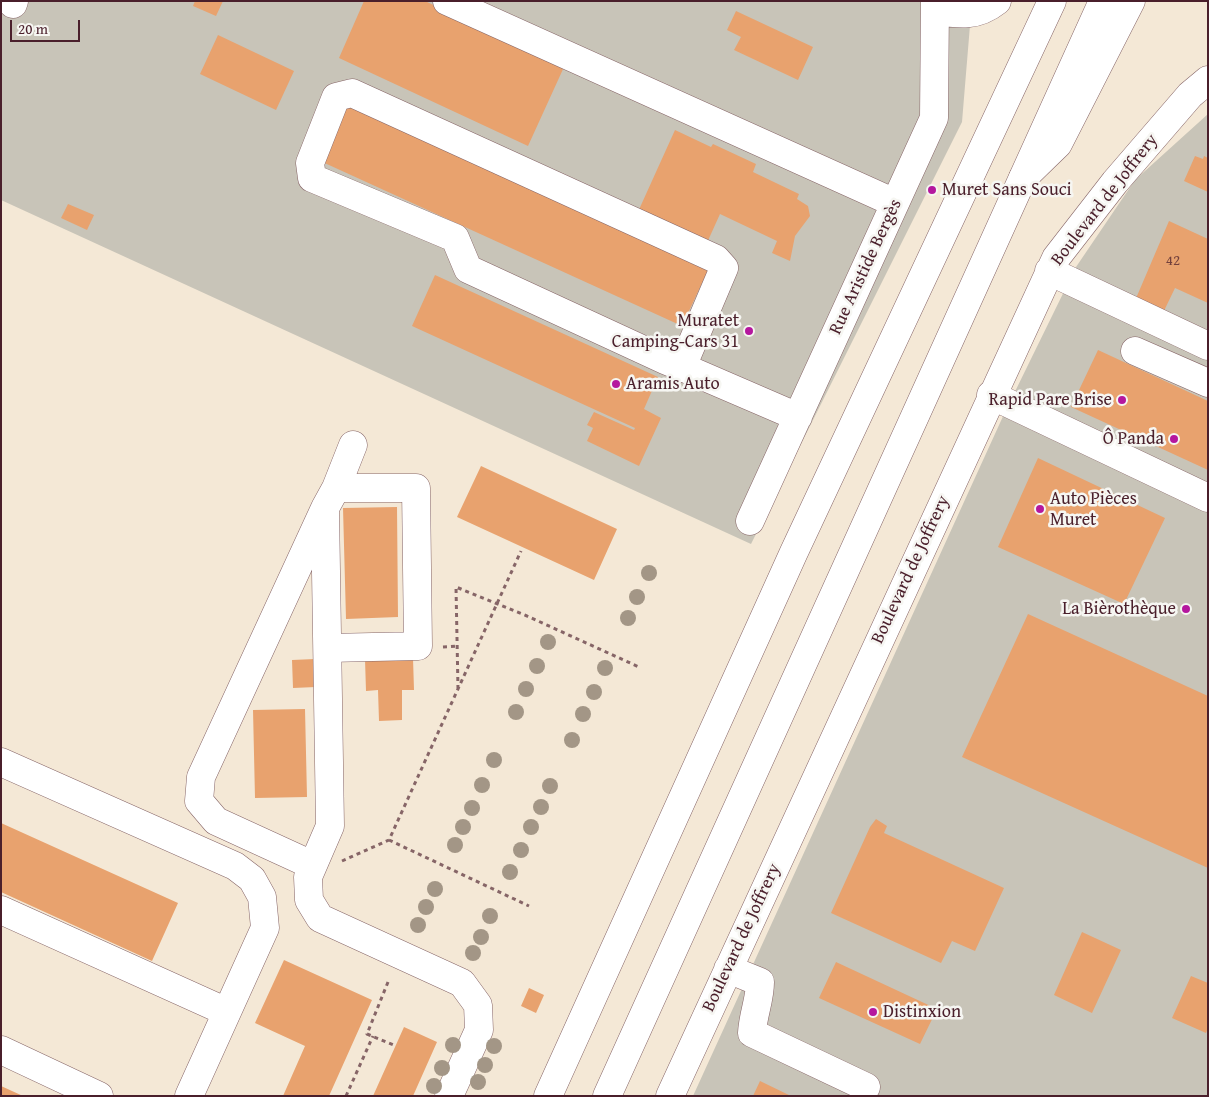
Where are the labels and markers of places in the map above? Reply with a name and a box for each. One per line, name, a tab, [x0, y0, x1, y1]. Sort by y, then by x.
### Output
place label: Muret Sans Souci	[942, 179, 1072, 201]
marker: Muret Sans Souci	[926, 184, 938, 196]
place label: Muratet Camping-Cars 31	[612, 310, 739, 352]
marker: Muratet Camping-Cars 31	[743, 325, 755, 337]
place label: Aramis Auto	[626, 373, 720, 395]
marker: Aramis Auto	[610, 378, 622, 390]
place label: Rapid Pare Brise	[989, 389, 1112, 411]
marker: Rapid Pare Brise	[1116, 394, 1128, 406]
place label: Ô Panda	[1103, 428, 1164, 450]
marker: Ô Panda	[1168, 433, 1180, 445]
place label: Auto Pièces Muret	[1050, 488, 1137, 530]
marker: Auto Pièces Muret	[1034, 503, 1046, 515]
place label: La Bièrothèque	[1062, 598, 1176, 620]
marker: La Bièrothèque	[1180, 603, 1192, 615]
place label: Distinxion	[883, 1001, 961, 1023]
marker: Distinxion	[867, 1006, 879, 1018]

